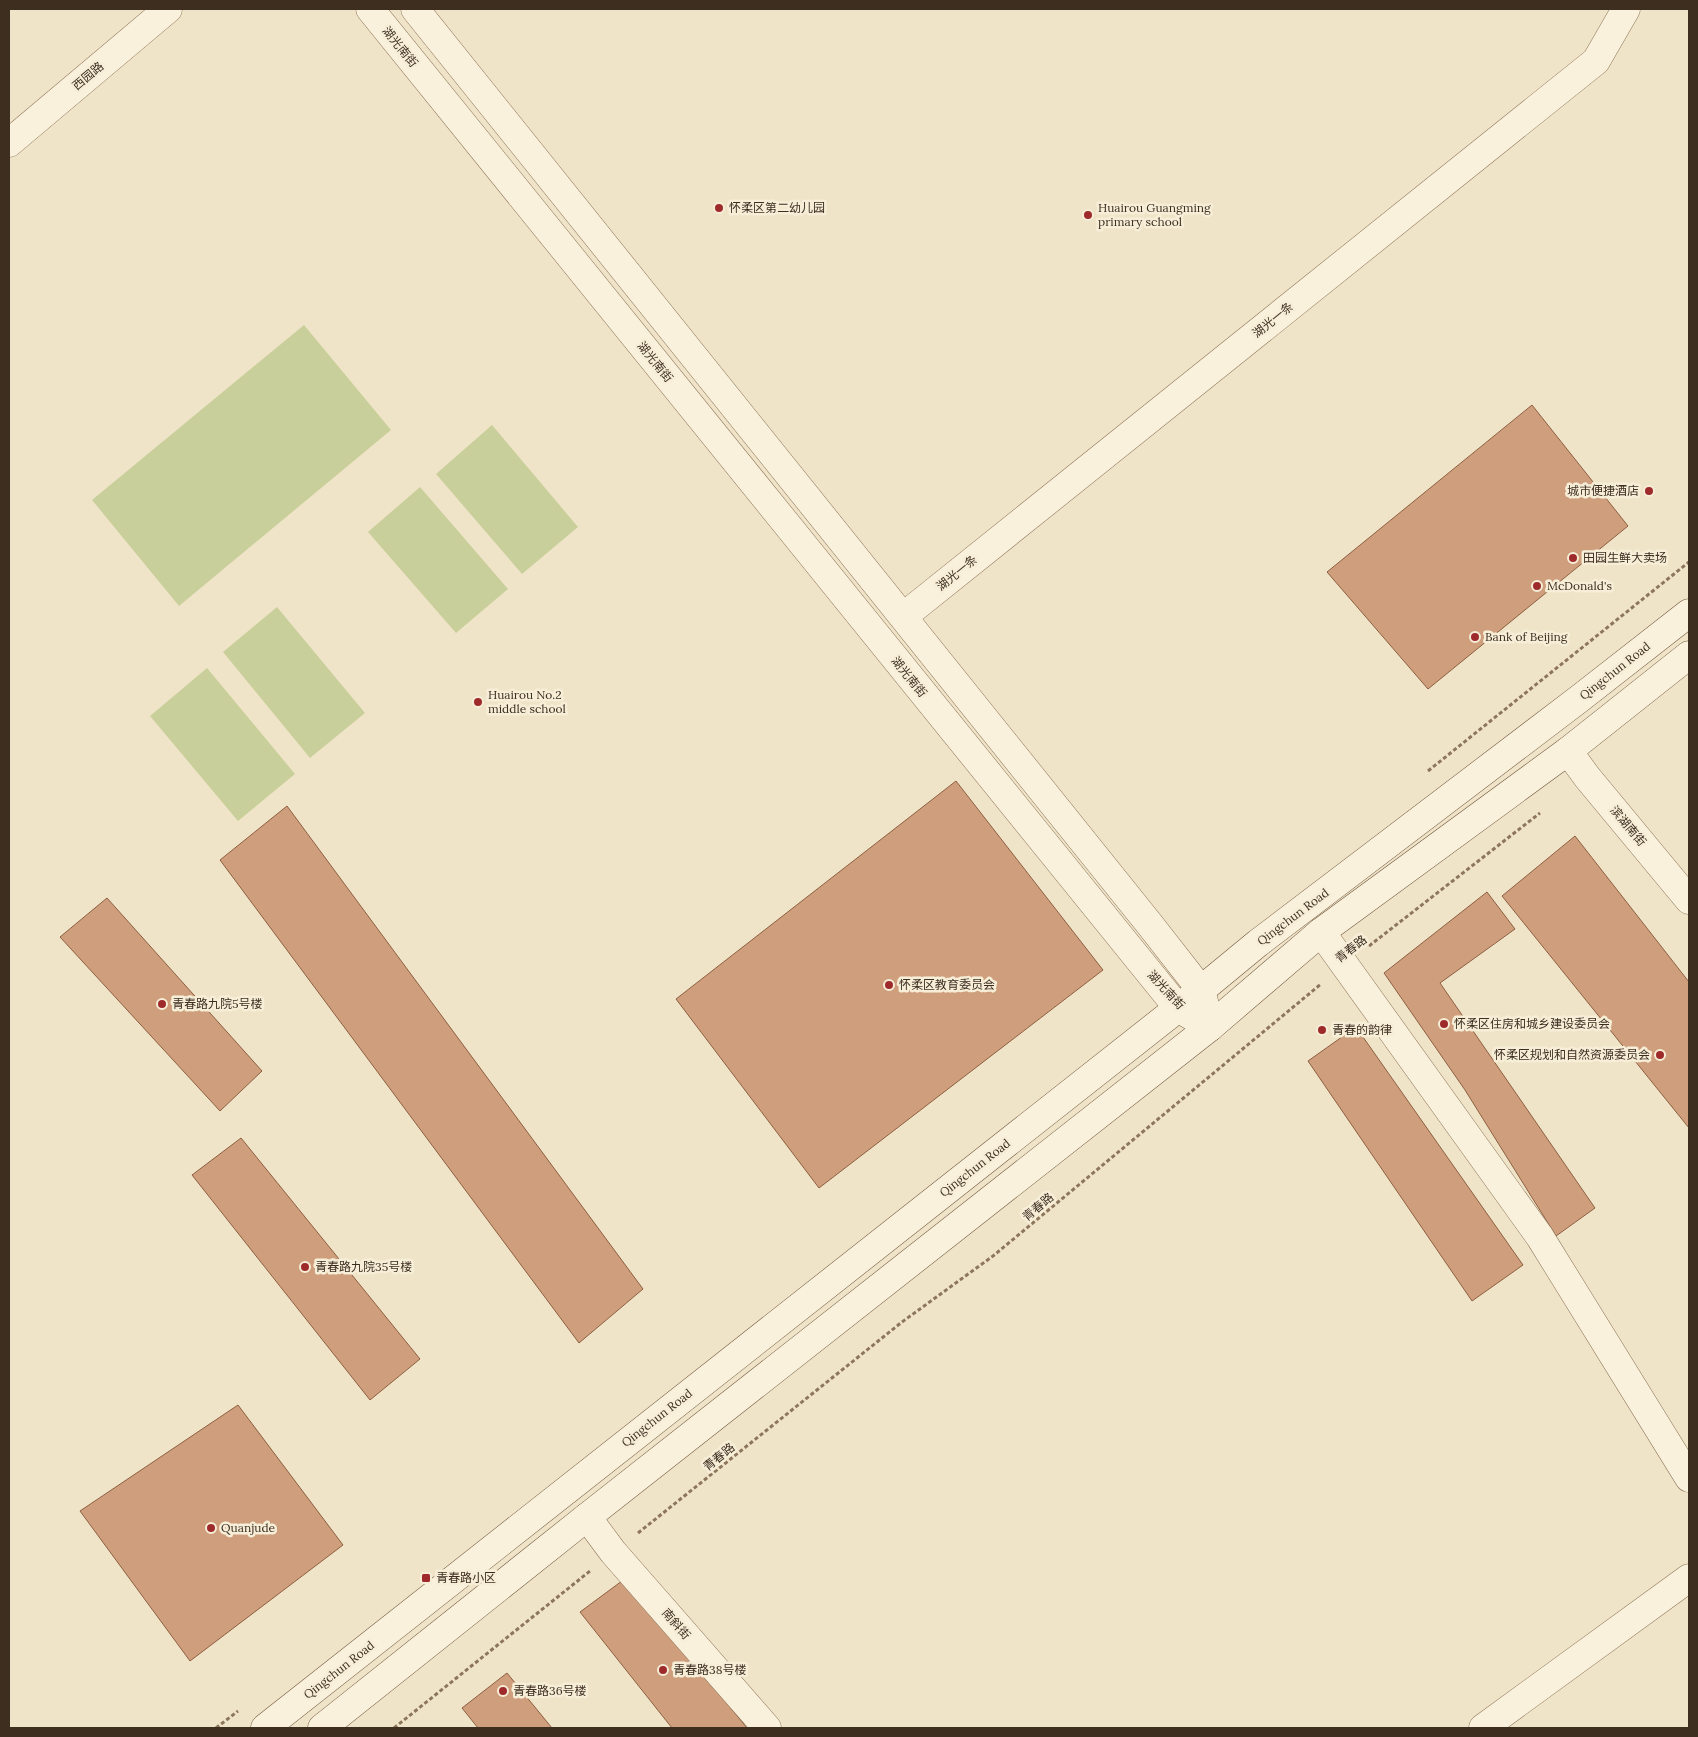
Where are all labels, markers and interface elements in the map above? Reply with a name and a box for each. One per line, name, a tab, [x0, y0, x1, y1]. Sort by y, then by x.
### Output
street label: 湖光南街	[379, 23, 421, 70]
street label: 西园路	[69, 58, 106, 93]
place label: 怀柔区第二幼儿园	[729, 200, 825, 215]
place label: Huairou Guangming primary school	[1098, 200, 1211, 229]
marker: 怀柔区第二幼儿园	[713, 202, 725, 214]
marker: Huairou Guangming primary school	[1082, 209, 1094, 221]
street label: 湖光一条	[1249, 299, 1296, 341]
street label: 湖光南街	[634, 338, 676, 385]
place label: 城市便捷酒店	[1567, 483, 1639, 498]
marker: 城市便捷酒店	[1643, 485, 1655, 497]
place label: 田园生鲜大卖场	[1583, 550, 1667, 565]
street label: 湖光一条	[933, 552, 980, 594]
marker: 田园生鲜大卖场	[1567, 552, 1579, 564]
place label: McDonald's	[1547, 578, 1612, 593]
marker: McDonald's	[1531, 580, 1543, 592]
place label: Bank of Beijing	[1485, 629, 1568, 644]
marker: Bank of Beijing	[1469, 631, 1481, 643]
street label: Qingchun Road	[1576, 638, 1653, 703]
street label: 湖光南街	[888, 653, 930, 700]
place label: Huairou No.2 middle school	[488, 687, 566, 716]
marker: Huairou No.2 middle school	[472, 696, 484, 708]
street label: 滨湖南街	[1607, 802, 1650, 849]
street label: Qingchun Road	[1254, 885, 1331, 948]
street label: 青春路	[1332, 932, 1369, 966]
street label: 湖光南街	[1145, 967, 1188, 1012]
place label: 怀柔区教育委员会	[899, 977, 995, 992]
marker: 怀柔区教育委员会	[883, 979, 895, 991]
place label: 青春路九院5号楼	[172, 996, 263, 1011]
marker: 青春路九院5号楼	[156, 998, 168, 1010]
place label: 怀柔区住房和城乡建设委员会	[1454, 1016, 1610, 1031]
marker: 怀柔区住房和城乡建设委员会	[1438, 1018, 1450, 1030]
place label: 青春的韵律	[1332, 1022, 1392, 1037]
marker: 青春的韵律	[1316, 1024, 1328, 1036]
place label: 怀柔区规划和自然资源委员会	[1494, 1047, 1650, 1062]
marker: 怀柔区规划和自然资源委员会	[1654, 1049, 1666, 1061]
street label: Qingchun Road	[936, 1135, 1013, 1200]
street label: 青春路	[1019, 1189, 1056, 1224]
place label: 青春路九院35号楼	[315, 1259, 412, 1274]
marker: 青春路九院35号楼	[299, 1261, 311, 1273]
street label: Qingchun Road	[618, 1385, 695, 1450]
street label: 青春路	[700, 1439, 737, 1474]
place label: Quanjude	[221, 1520, 276, 1535]
marker: Quanjude	[205, 1522, 217, 1534]
place label: 青春路小区	[436, 1570, 496, 1585]
marker: 青春路小区	[420, 1572, 432, 1584]
street label: 南斜街	[659, 1605, 694, 1642]
street label: Qingchun Road	[300, 1637, 377, 1702]
place label: 青春路38号楼	[673, 1662, 746, 1677]
marker: 青春路38号楼	[657, 1664, 669, 1676]
place label: 青春路36号楼	[513, 1683, 587, 1698]
marker: 青春路36号楼	[497, 1685, 509, 1697]

